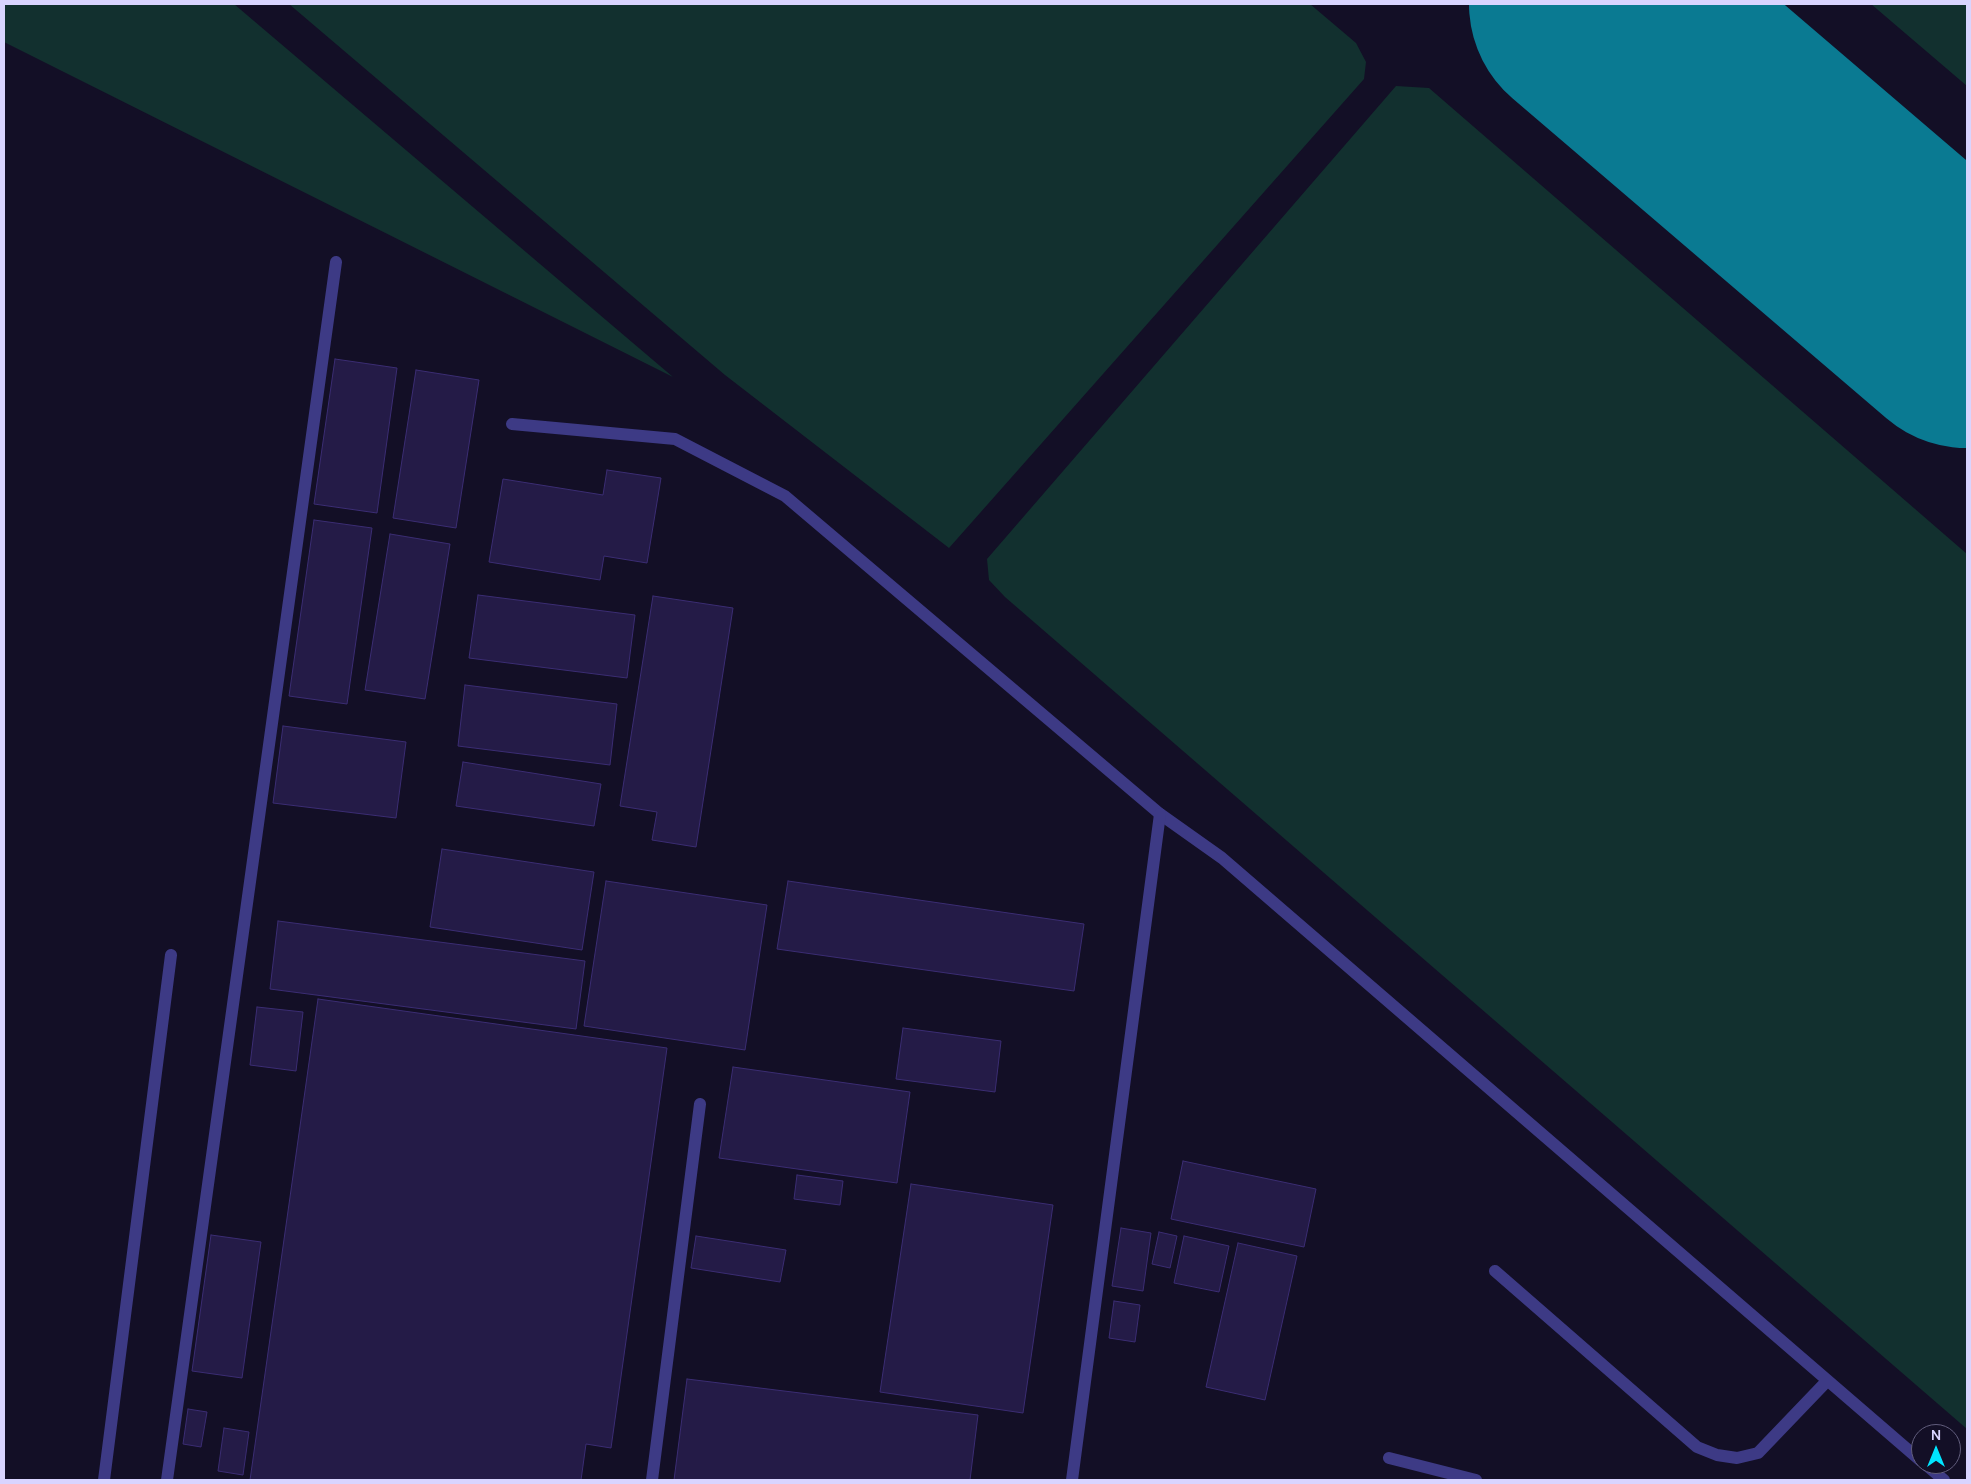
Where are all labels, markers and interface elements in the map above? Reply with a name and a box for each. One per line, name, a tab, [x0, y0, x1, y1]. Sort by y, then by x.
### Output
north arrow	[1911, 1424, 1961, 1474]
text: N	[1931, 1425, 1941, 1444]

